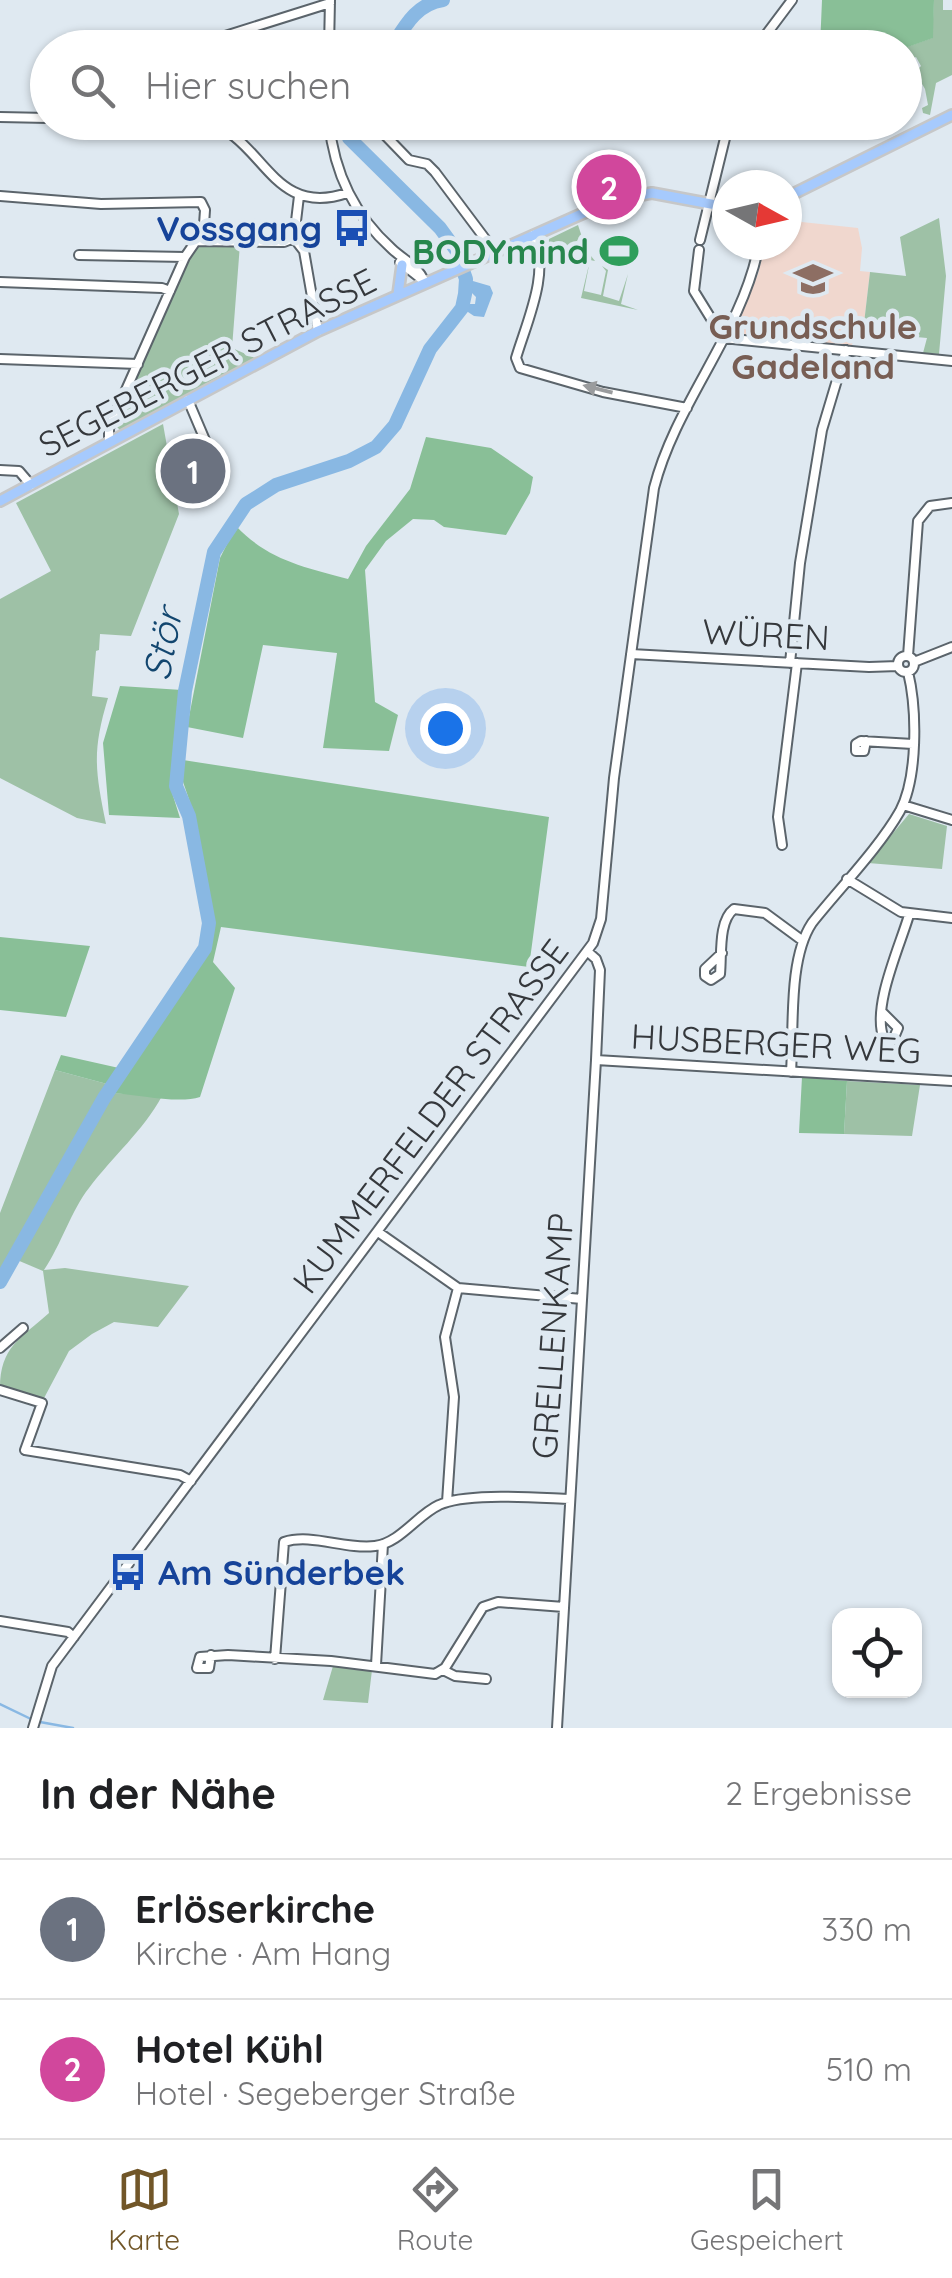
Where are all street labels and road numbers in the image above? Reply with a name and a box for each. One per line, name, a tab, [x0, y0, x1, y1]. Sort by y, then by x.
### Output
street label: SEGEBERGER STRASSE	[31, 258, 383, 466]
street label: WÜREN	[701, 609, 831, 659]
street label: KUMMERFELDER STRASSE	[283, 930, 577, 1302]
street label: HUSBERGER WEG	[630, 1013, 922, 1073]
street label: GRELLENKAMP	[521, 1212, 583, 1460]

